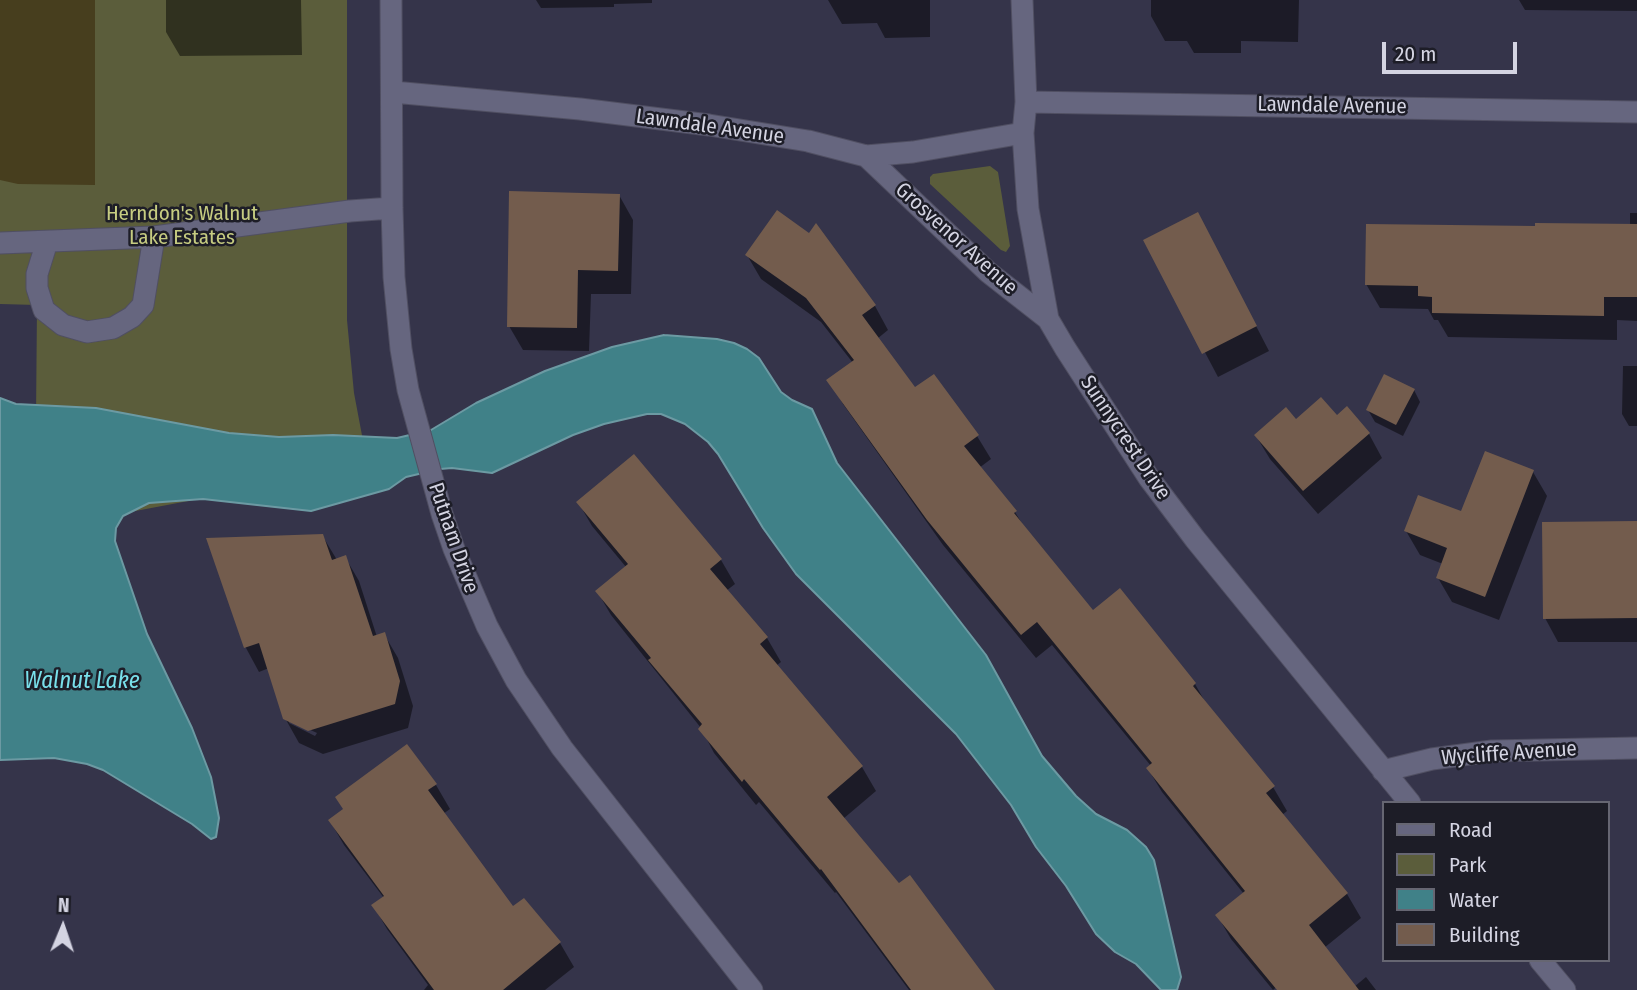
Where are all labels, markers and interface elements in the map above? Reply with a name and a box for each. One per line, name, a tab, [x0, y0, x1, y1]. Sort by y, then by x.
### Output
scale bar	[1385, 28, 1520, 72]
text: 20 m	[1395, 41, 1436, 67]
street label: Lawndale Avenue	[1257, 92, 1407, 120]
street label: Lawndale Avenue	[634, 104, 786, 150]
street label: Grosvenor Avenue	[890, 178, 1022, 300]
park label: Herndon's Walnut Lake Estates	[106, 201, 258, 251]
street label: Sunnycrest Drive	[1074, 371, 1176, 505]
street label: Putnam Drive	[422, 479, 484, 597]
water label: Walnut Lake	[24, 668, 140, 696]
street label: Wycliffe Avenue	[1440, 737, 1578, 771]
legend	[1382, 801, 1609, 962]
text: Road	[1449, 817, 1493, 843]
text: Park	[1449, 852, 1486, 878]
text: Water	[1449, 887, 1499, 913]
north arrow	[28, 892, 98, 962]
text: N	[58, 894, 70, 917]
text: Building	[1449, 922, 1520, 948]

